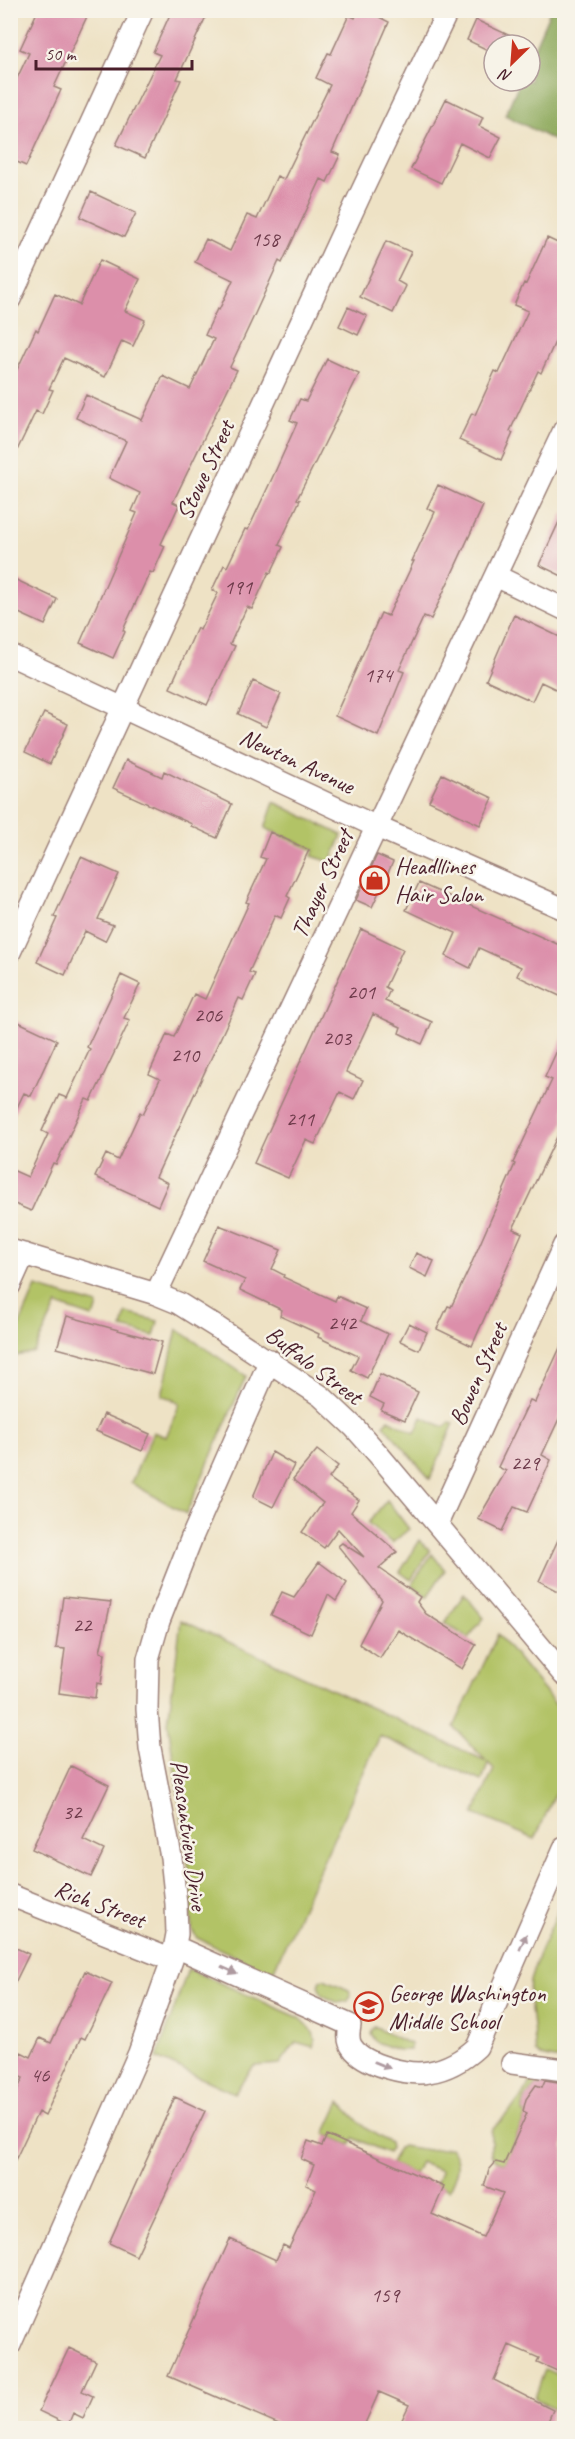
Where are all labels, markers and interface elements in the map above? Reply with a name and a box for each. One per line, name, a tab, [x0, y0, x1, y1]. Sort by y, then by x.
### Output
scale bar	[36, 33, 192, 71]
north arrow	[482, 33, 542, 93]
text: 50 m	[45, 43, 78, 65]
text: N	[495, 63, 515, 87]
house number: 158	[251, 226, 282, 252]
street label: Stowe Street	[169, 414, 242, 525]
house number: 191	[224, 574, 254, 600]
house number: 174	[364, 662, 395, 688]
street label: Newton Avenue	[235, 721, 361, 802]
street label: Thayer Street	[284, 822, 361, 943]
place label: Headllines Hair Salon	[395, 851, 484, 909]
shop icon: Headllines Hair Salon	[358, 864, 390, 896]
house number: 201	[347, 979, 377, 1005]
house number: 206	[194, 1002, 223, 1028]
house number: 203	[323, 1025, 353, 1051]
house number: 210	[171, 1042, 201, 1068]
house number: 211	[286, 1106, 316, 1132]
house number: 242	[328, 1310, 358, 1336]
street label: Bowen Street	[442, 1316, 515, 1430]
street label: Buffalo Street	[260, 1319, 370, 1412]
house number: 229	[511, 1450, 541, 1476]
house number: 22	[73, 1612, 93, 1638]
street label: Pleasantview Drive	[164, 1758, 215, 1914]
house number: 32	[63, 1799, 83, 1825]
street label: Rich Street	[51, 1873, 151, 1936]
one-way arrow	[519, 1933, 528, 1950]
one-way arrow	[221, 1965, 239, 1975]
place label: George Washington Middle School	[389, 1978, 546, 2036]
school or university icon: George Washington Middle School	[352, 1991, 384, 2023]
one-way arrow	[373, 2061, 391, 2070]
house number: 46	[31, 2062, 50, 2088]
house number: 159	[371, 2282, 401, 2308]

